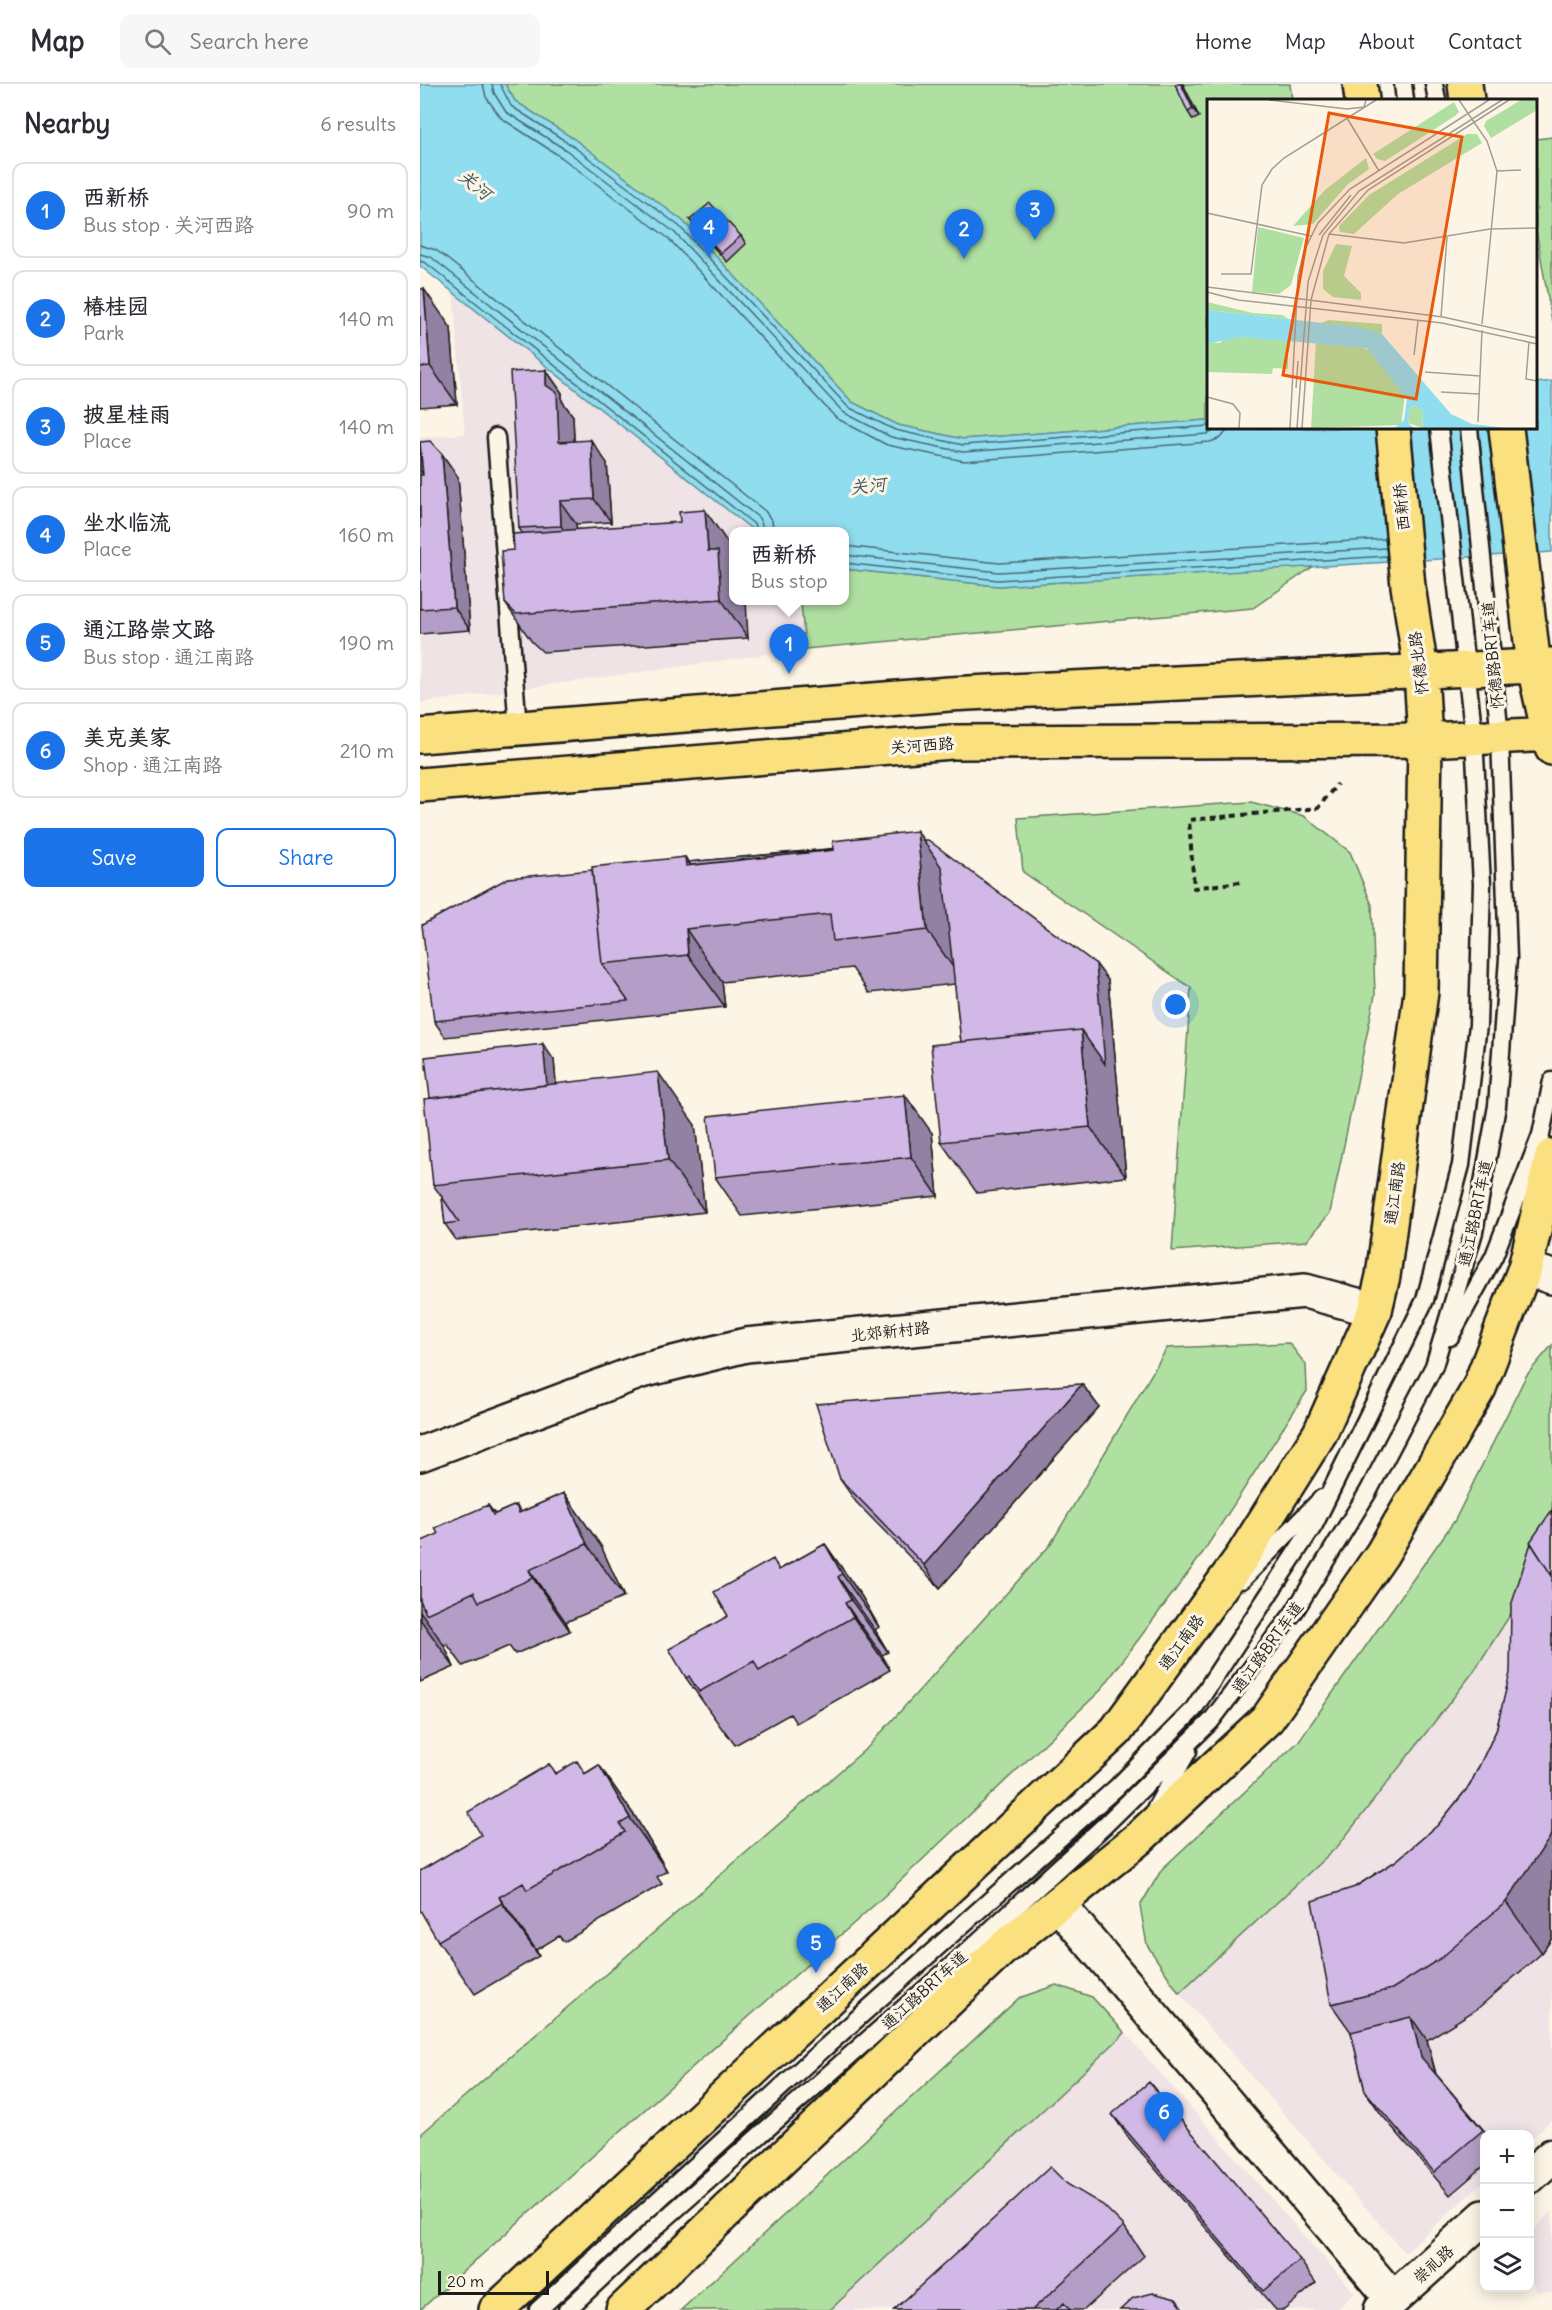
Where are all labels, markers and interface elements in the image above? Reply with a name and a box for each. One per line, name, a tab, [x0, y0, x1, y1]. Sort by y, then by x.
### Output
search box	[120, 14, 540, 68]
text: Map	[30, 23, 84, 59]
icon: search	[141, 25, 174, 58]
text: Search here	[189, 27, 309, 55]
text: Home	[1195, 28, 1252, 55]
text: Map	[1285, 28, 1326, 55]
text: About	[1359, 28, 1415, 55]
text: Contact	[1448, 28, 1522, 55]
inset map	[1207, 99, 1537, 429]
text: Nearby	[24, 107, 110, 140]
text: 6 results	[320, 111, 396, 136]
water label: 关河	[454, 164, 499, 207]
text: 西新桥	[83, 183, 149, 211]
pin: 3	[1016, 190, 1054, 240]
text: 1	[42, 198, 49, 223]
text: 90 m	[347, 198, 394, 223]
pin: 4	[690, 208, 728, 257]
pin: 2	[944, 210, 984, 259]
text: Bus stop · 关河西路	[83, 212, 254, 237]
text: 椿桂园	[83, 292, 149, 320]
text: 2	[40, 306, 51, 331]
text: 140 m	[339, 306, 394, 331]
text: Park	[83, 320, 124, 345]
text: 披星桂雨	[83, 400, 171, 428]
text: 3	[40, 414, 51, 439]
text: 140 m	[339, 414, 394, 439]
text: Place	[83, 428, 131, 453]
water label: 关河	[849, 472, 890, 499]
street label: 西新桥	[1389, 482, 1413, 532]
text: 坐水临流	[83, 508, 171, 536]
text: 4	[40, 522, 51, 547]
text: 160 m	[339, 522, 394, 547]
popup	[729, 527, 849, 605]
text: Place	[83, 536, 131, 561]
text: 西新桥	[750, 540, 816, 568]
text: Bus stop	[750, 568, 828, 593]
street label: 怀德路BRT车道	[1477, 600, 1507, 710]
text: 通江路崇文路	[83, 615, 215, 643]
pin: 1	[770, 624, 808, 674]
text: 5	[40, 630, 51, 655]
text: 190 m	[339, 630, 394, 655]
street label: 怀德北路	[1404, 630, 1432, 696]
text: Bus stop · 通江南路	[83, 644, 254, 669]
text: 美克美家	[83, 723, 171, 751]
street label: 关河西路	[889, 733, 955, 757]
text: 6	[40, 738, 51, 763]
text: 210 m	[340, 738, 394, 763]
text: Shop · 通江南路	[83, 752, 222, 777]
button: Save	[24, 828, 204, 887]
button: Share	[216, 828, 396, 887]
your location	[1161, 990, 1190, 1019]
street label: 通江路BRT车道	[1454, 1158, 1496, 1268]
street label: 通江南路	[1380, 1160, 1408, 1226]
street label: 北郊新村路	[849, 1317, 931, 1345]
street label: 通江路BRT车道	[1227, 1597, 1307, 1697]
street label: 通江南路	[1154, 1610, 1208, 1674]
pin: 5	[796, 1924, 836, 1973]
street label: 通江路BRT车道	[877, 1946, 971, 2034]
street label: 通江南路	[812, 1958, 872, 2016]
pin: 6	[1144, 2092, 1184, 2142]
map controls	[1480, 2130, 1534, 2292]
button: +	[1480, 2130, 1534, 2184]
button: −	[1480, 2184, 1534, 2238]
button: layers	[1480, 2238, 1534, 2292]
street label: 崇礼路	[1408, 2241, 1458, 2287]
scale bar	[438, 2268, 549, 2296]
text: 20 m	[447, 2271, 484, 2291]

